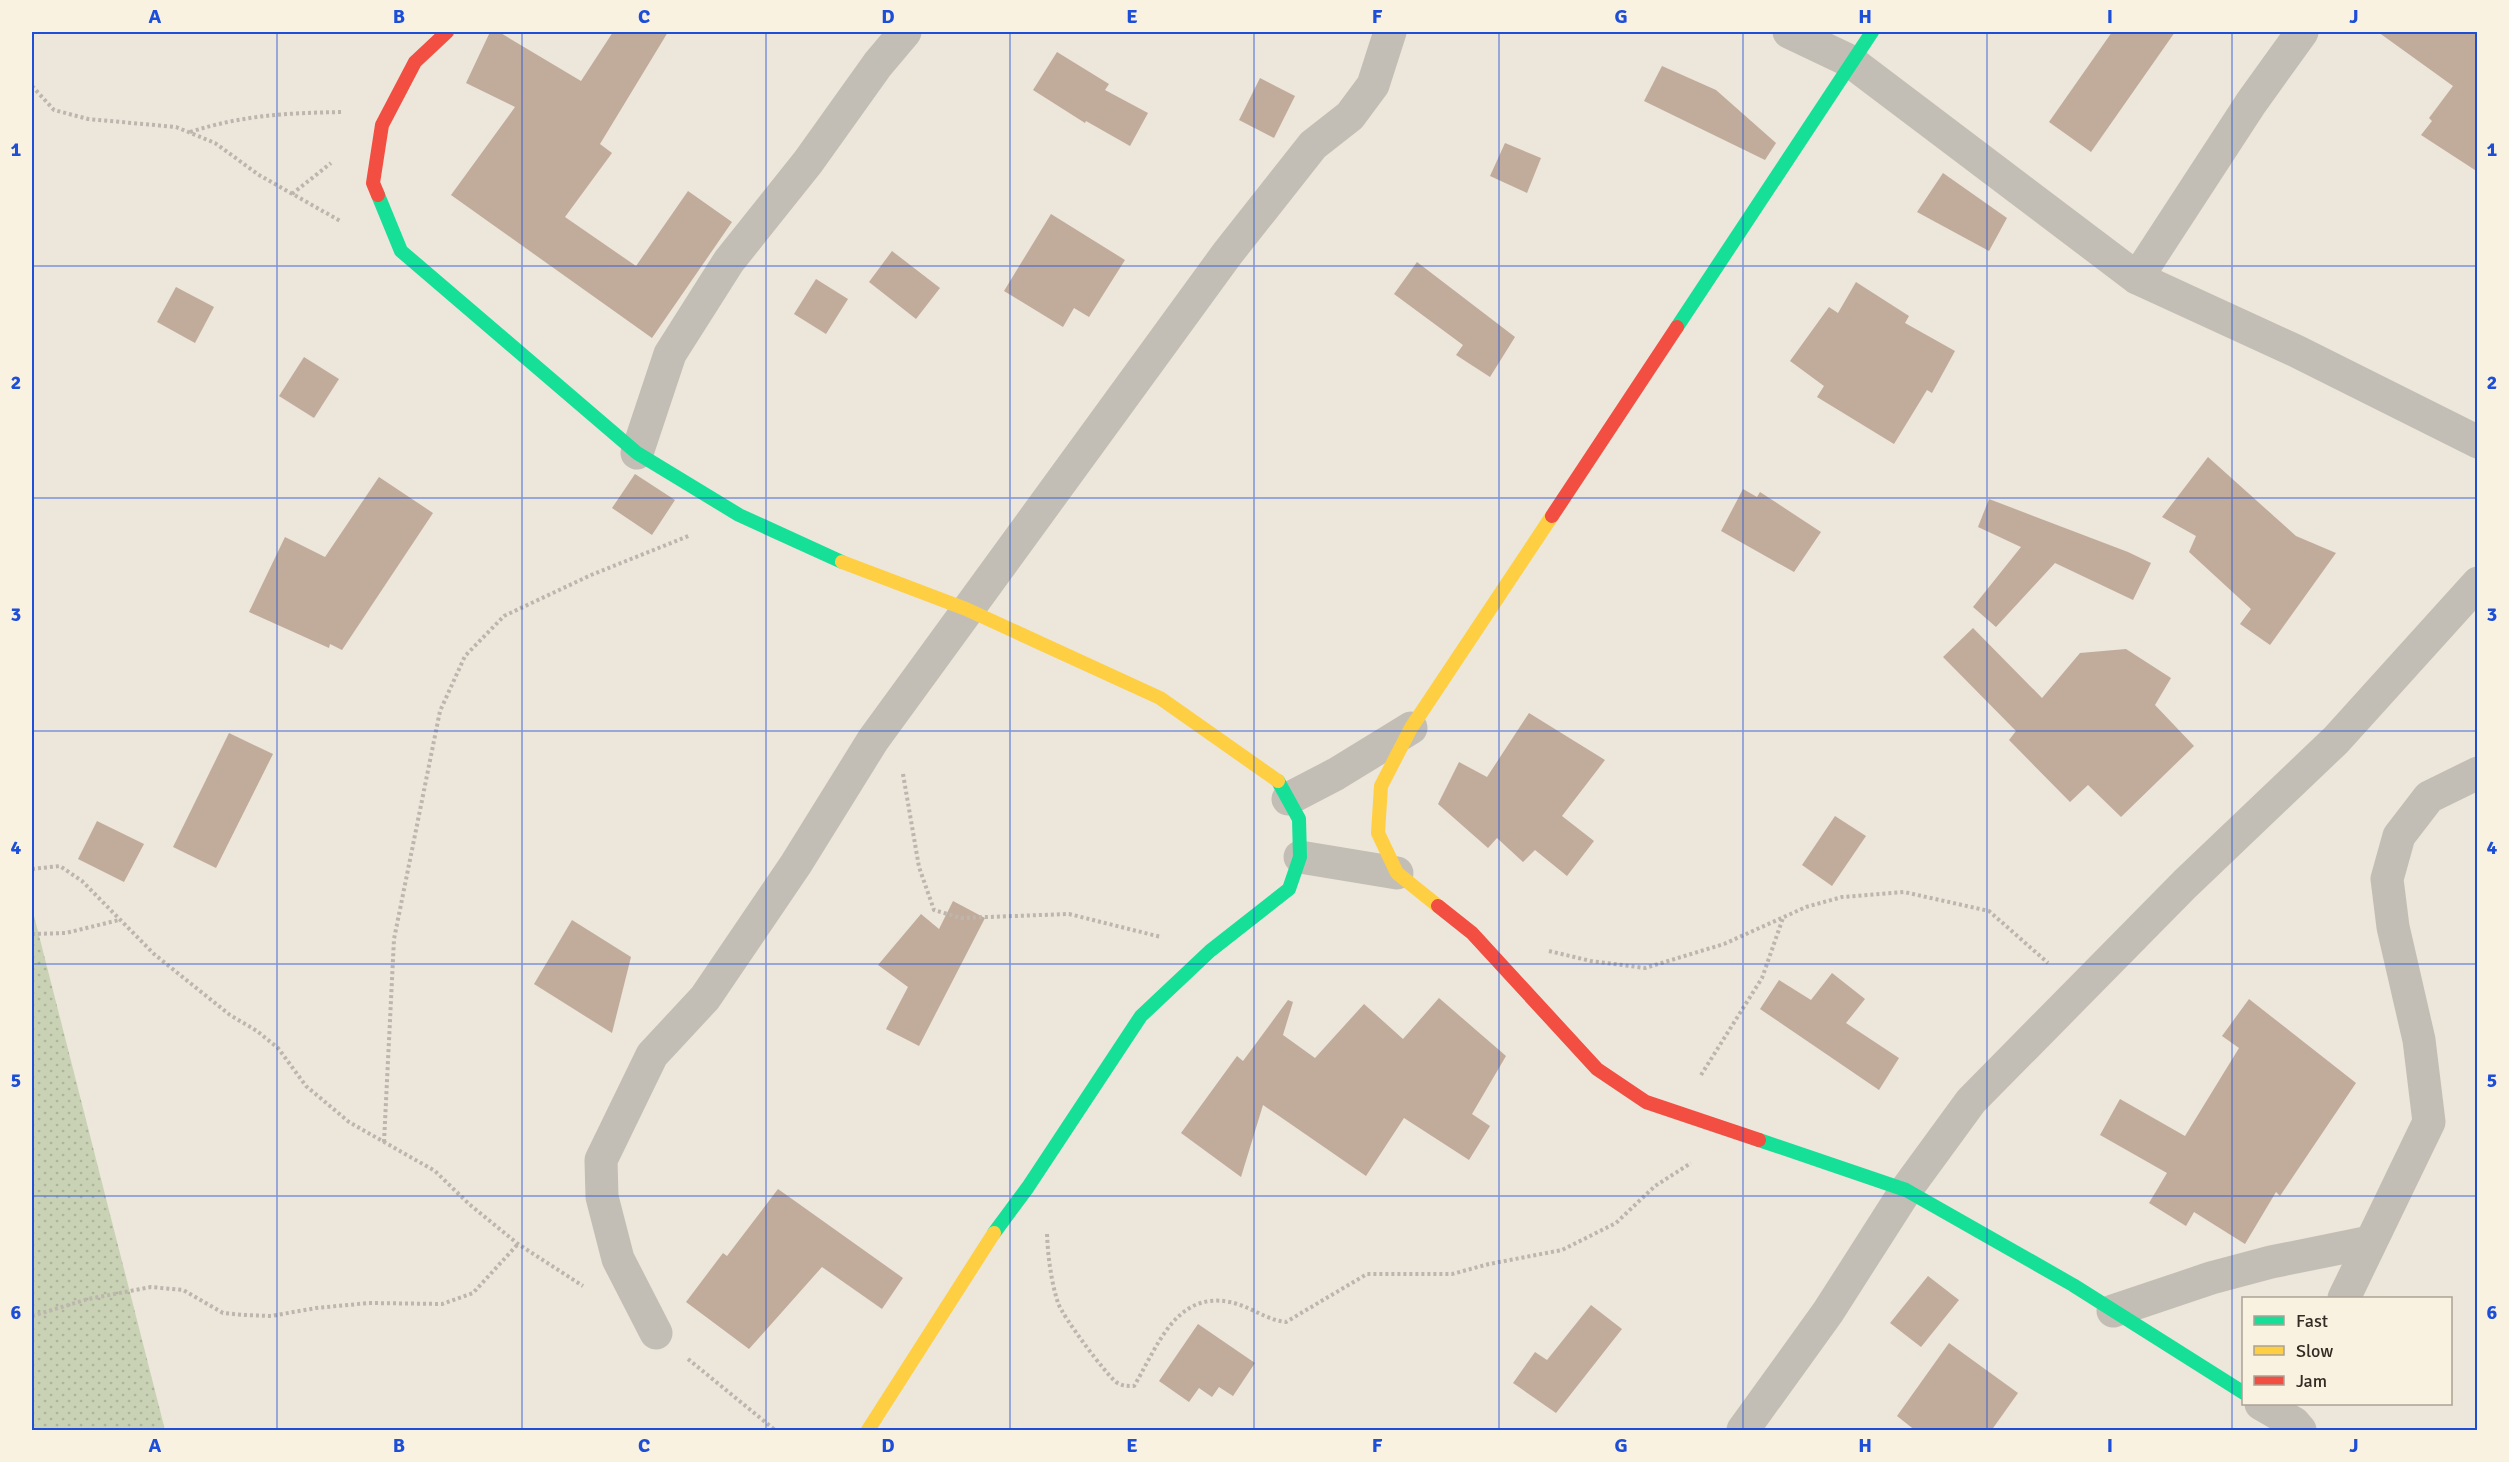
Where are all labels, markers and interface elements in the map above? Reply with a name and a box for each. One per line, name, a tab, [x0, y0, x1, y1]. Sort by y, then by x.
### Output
text: A	[149, 4, 162, 29]
text: B	[393, 4, 405, 29]
text: C	[638, 4, 650, 29]
text: D	[881, 4, 895, 29]
text: E	[1126, 4, 1138, 29]
text: F	[1372, 4, 1383, 29]
text: G	[1614, 4, 1628, 29]
text: H	[1858, 4, 1872, 29]
text: I	[2107, 4, 2113, 29]
text: J	[2349, 4, 2359, 29]
text: 1	[11, 137, 22, 162]
text: 1	[2487, 137, 2498, 162]
text: 2	[11, 370, 21, 395]
text: 2	[2487, 370, 2497, 395]
text: 3	[11, 602, 21, 627]
text: 3	[2487, 602, 2497, 627]
text: 4	[11, 835, 22, 860]
text: 4	[2487, 835, 2498, 860]
text: 5	[11, 1068, 21, 1093]
text: 5	[2487, 1068, 2497, 1093]
legend	[2242, 1297, 2452, 1405]
text: 6	[11, 1300, 22, 1325]
text: 6	[2487, 1300, 2498, 1325]
text: Fast	[2296, 1310, 2328, 1332]
text: Slow	[2296, 1340, 2333, 1362]
text: Jam	[2296, 1370, 2327, 1392]
text: A	[149, 1433, 162, 1458]
text: B	[393, 1433, 405, 1458]
text: C	[638, 1433, 650, 1458]
text: D	[881, 1433, 895, 1458]
text: E	[1126, 1433, 1138, 1458]
text: F	[1372, 1433, 1383, 1458]
text: G	[1614, 1433, 1628, 1458]
text: H	[1858, 1433, 1872, 1458]
text: I	[2107, 1433, 2113, 1458]
text: J	[2349, 1433, 2359, 1458]

